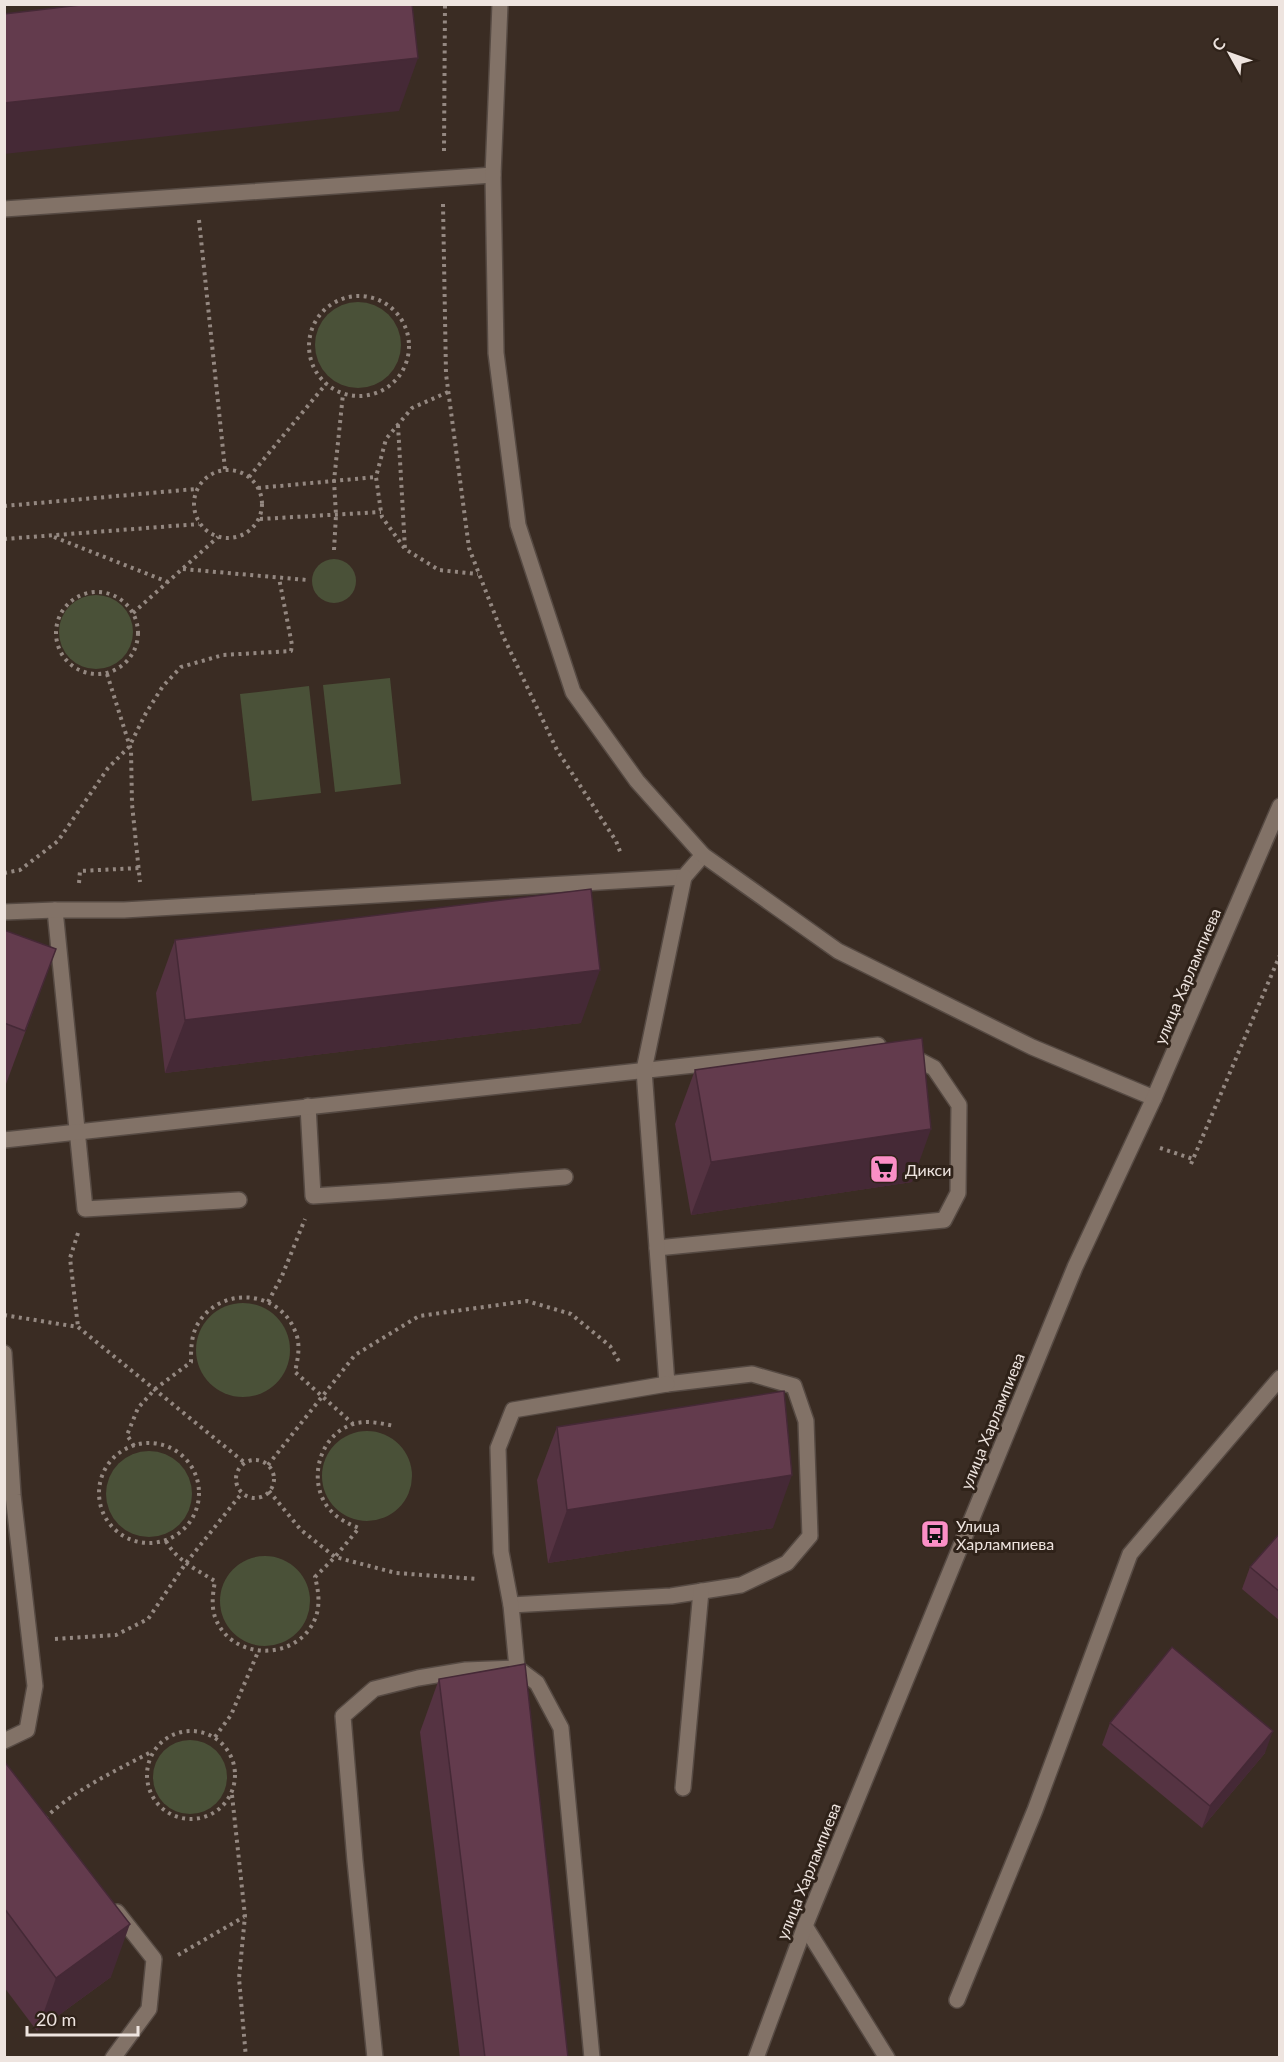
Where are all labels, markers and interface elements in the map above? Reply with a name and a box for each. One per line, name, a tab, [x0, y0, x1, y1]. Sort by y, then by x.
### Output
north arrow	[1200, 24, 1260, 84]
text: С	[1207, 34, 1229, 54]
street label: улица Харлампиева	[1150, 905, 1224, 1047]
supermarket icon: Дикси	[868, 1153, 900, 1185]
place label: Дикси	[905, 1160, 951, 1179]
street label: улица Харлампиева	[956, 1350, 1028, 1492]
place label: Улица Харлампиева	[956, 1516, 1054, 1553]
bus stop icon: Улица Харлампиева	[919, 1518, 951, 1550]
street label: улица Харлампиева	[772, 1800, 844, 1942]
scale bar	[27, 1999, 138, 2037]
text: 20 m	[36, 2008, 76, 2030]

